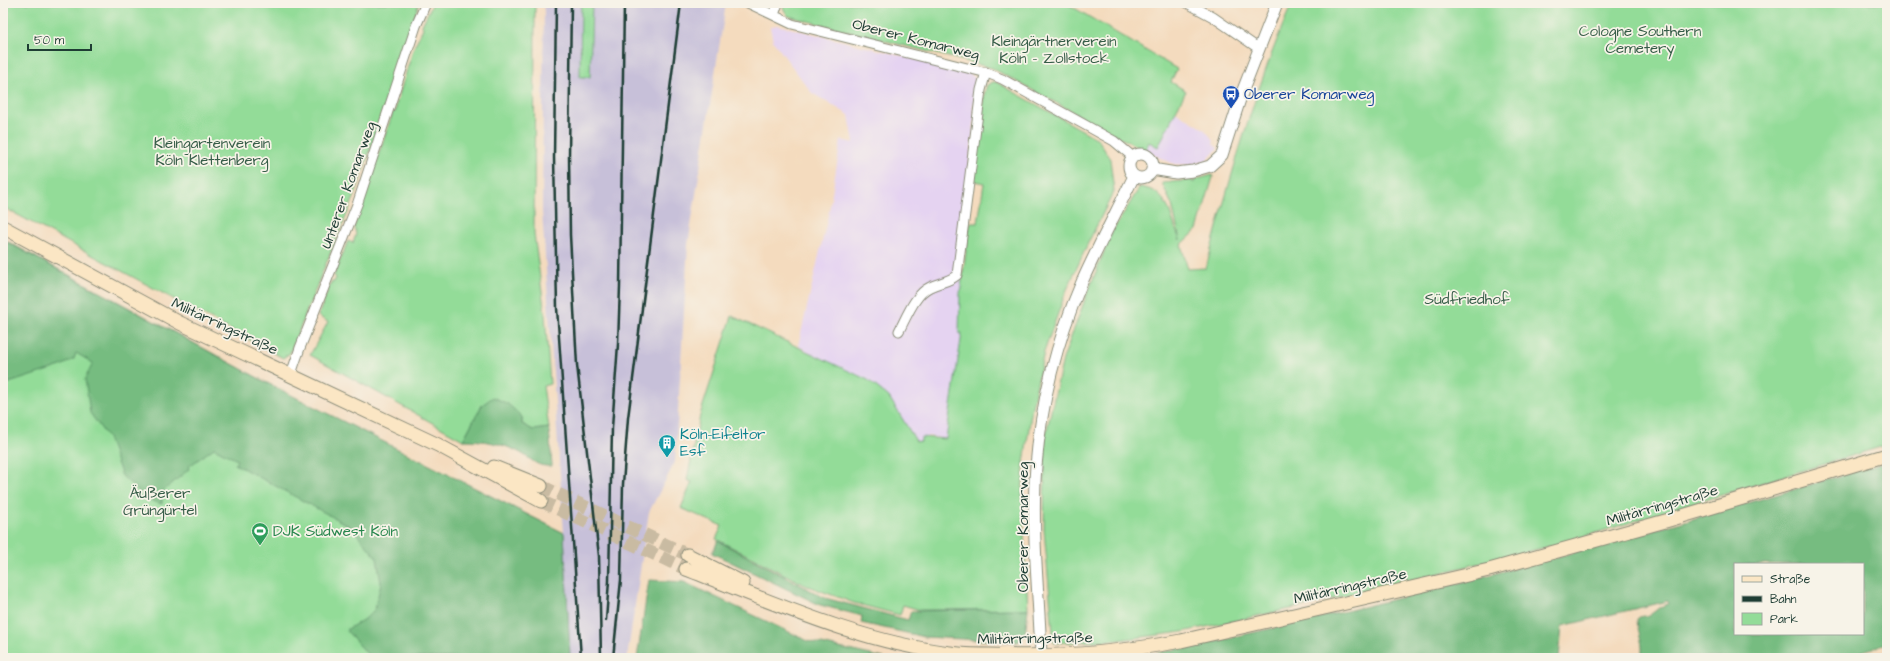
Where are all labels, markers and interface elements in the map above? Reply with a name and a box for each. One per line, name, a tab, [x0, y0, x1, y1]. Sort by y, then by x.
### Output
street label: Oberer Komarweg	[850, 14, 982, 66]
park label: Cologne Southern Cemetery	[1579, 21, 1702, 60]
scale bar	[28, 26, 91, 52]
park label: Kleingärtnerverein Köln - Zollstock	[992, 31, 1117, 69]
text: 50 m	[34, 32, 65, 49]
bus stop icon: Oberer Komarweg	[1221, 84, 1241, 109]
place label: Oberer Komarweg	[1244, 84, 1375, 106]
street label: Unterer Komarweg	[316, 118, 382, 252]
park label: Kleingartenverein Köln Klettenberg	[154, 133, 271, 172]
park label: Südfriedhof	[1425, 289, 1510, 310]
street label: Militärringstraße	[168, 293, 281, 361]
place label: Köln-Eifeltor Esf	[680, 424, 765, 462]
building icon: Köln-Eifeltor Esf	[657, 433, 677, 458]
street label: Oberer Komarweg	[1013, 462, 1035, 592]
street label: Militärringstraße	[1604, 479, 1721, 532]
park label: Äußerer Grüngürtel	[123, 483, 197, 522]
sports icon: DJK Südwest Köln	[250, 521, 270, 546]
place label: DJK Südwest Köln	[273, 521, 398, 542]
street label: Militärringstraße	[1292, 563, 1409, 611]
legend	[1734, 563, 1864, 635]
text: Straße	[1770, 571, 1811, 588]
text: Bahn	[1770, 591, 1797, 608]
text: Park	[1770, 611, 1798, 628]
street label: Militärringstraße	[977, 627, 1093, 651]

